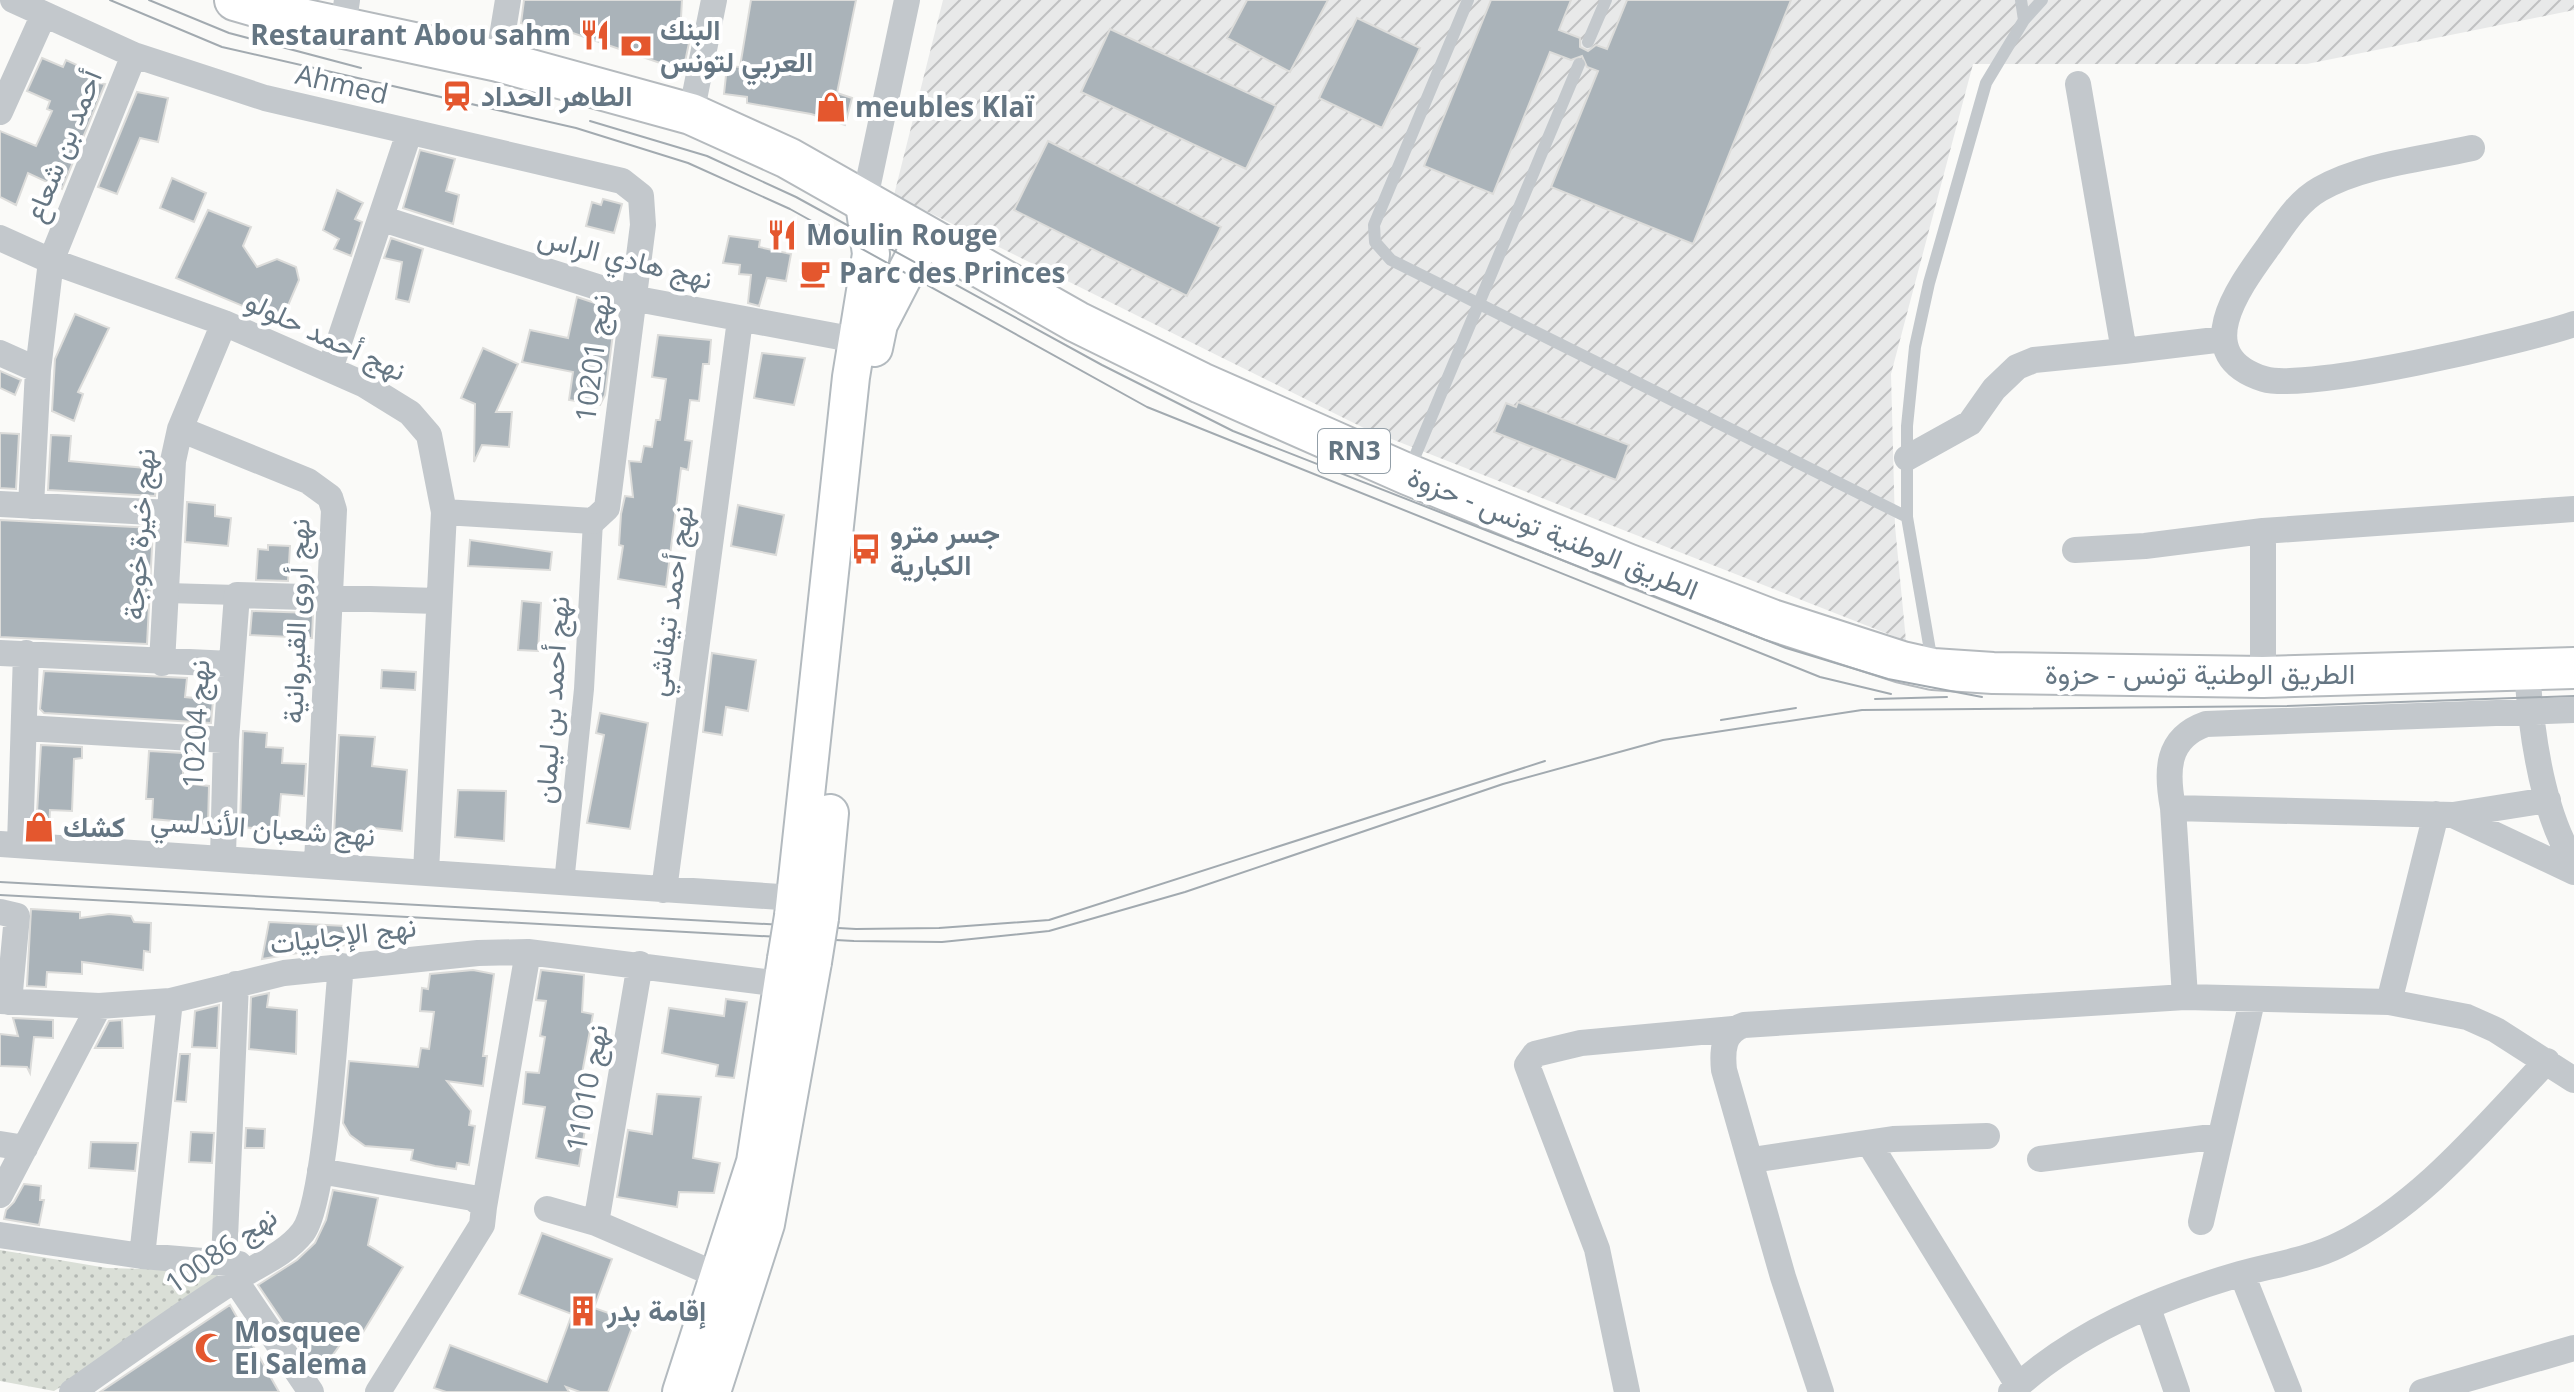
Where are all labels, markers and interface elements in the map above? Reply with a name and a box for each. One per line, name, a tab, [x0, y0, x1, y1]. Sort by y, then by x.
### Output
place label: البنك العربي لتونس	[660, 10, 813, 86]
place label: Restaurant Abou sahm	[250, 15, 571, 53]
restaurant icon: Restaurant Abou sahm	[578, 18, 612, 52]
bank icon: البنك العربي لتونس	[619, 29, 653, 63]
street label: Ahmed	[292, 54, 392, 112]
street label: أحمد بن شعاع	[14, 64, 111, 228]
place label: الطاهر الحداد	[481, 76, 633, 114]
station icon: الطاهر الحداد	[440, 79, 474, 113]
place label: meubles Klaï	[855, 87, 1034, 125]
shop icon: meubles Klaï	[814, 90, 848, 124]
place label: Moulin Rouge	[806, 215, 998, 253]
street label: نهج هادي الراس	[533, 217, 717, 302]
restaurant icon: Moulin Rouge	[765, 218, 799, 252]
place label: Parc des Princes	[839, 253, 1065, 291]
cafe icon: Parc des Princes	[798, 256, 832, 290]
street label: نهج أحمد حلولو	[239, 281, 413, 391]
street label: نهج 10201	[565, 292, 621, 424]
road number: RN3	[1318, 429, 1390, 473]
street label: نهج خيرة خوجة	[113, 447, 165, 621]
street label: الطريق الوطنية تونس - حزوة	[1402, 456, 1704, 608]
street label: نهج أحمد تيفاشي	[637, 503, 706, 699]
place label: جسر مترو الكبارية	[890, 513, 1000, 583]
street label: نهج أروى القيروانية	[272, 518, 320, 724]
bus stop icon: جسر مترو الكبارية	[849, 532, 883, 566]
street label: نهج أحمد بن ليمان	[525, 595, 579, 805]
street label: الطريق الوطنية تونس - حزوة	[2045, 654, 2355, 692]
street label: نهج 10204	[173, 659, 219, 789]
street label: نهج شعبان الأندلسي	[149, 800, 377, 859]
place label: كشك	[63, 807, 125, 845]
shop icon: كشك	[22, 810, 56, 844]
street label: نهج الإجابيات	[268, 906, 418, 964]
street label: نهج 11010	[556, 1021, 618, 1155]
street label: نهج 10086	[157, 1197, 285, 1303]
place label: إقامة بدر	[606, 1291, 706, 1330]
building icon: إقامة بدر	[566, 1294, 600, 1328]
place label: Mosquee El Salema	[234, 1312, 367, 1382]
mosque icon: Mosquee El Salema	[193, 1331, 227, 1365]

